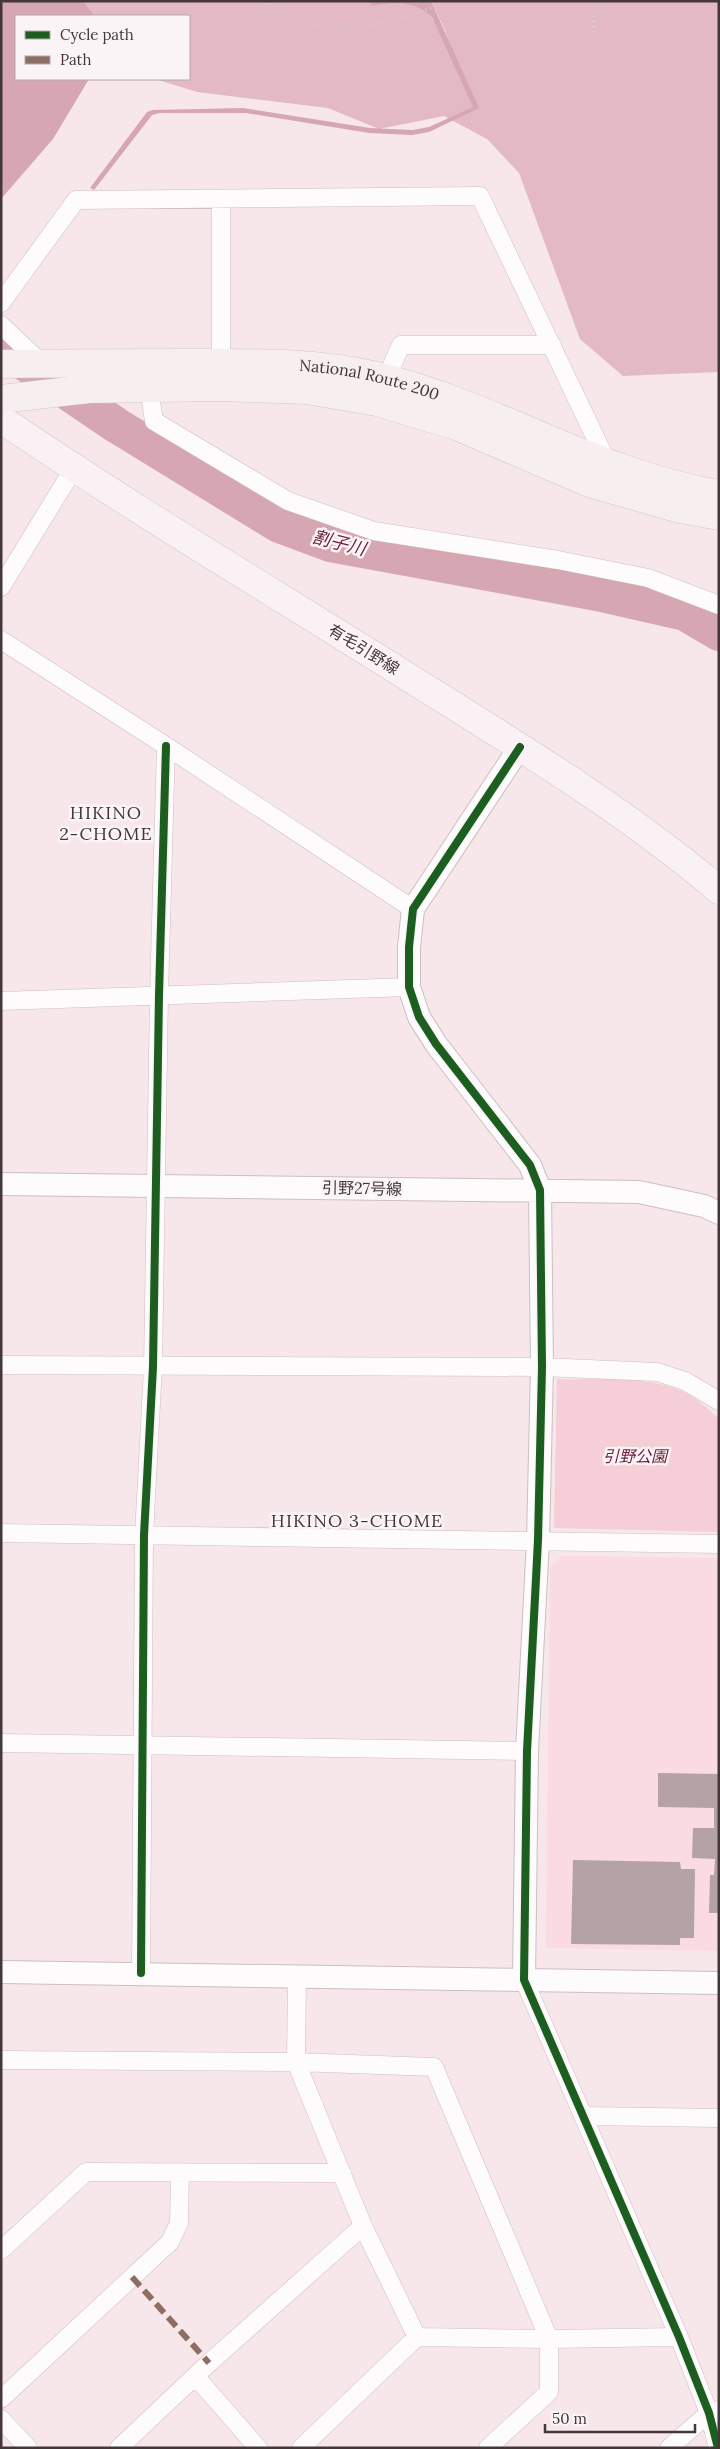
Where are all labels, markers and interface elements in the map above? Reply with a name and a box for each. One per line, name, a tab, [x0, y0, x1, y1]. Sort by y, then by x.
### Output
legend	[15, 15, 190, 80]
text: Cycle path	[60, 25, 134, 44]
text: Path	[60, 50, 91, 69]
street label: National Route 200	[299, 355, 442, 404]
water label: 割子川	[310, 525, 370, 561]
street label: 有毛引野線	[325, 619, 403, 679]
district label: HIKINO 2-CHOME	[59, 801, 153, 845]
street label: 引野27号線	[322, 1177, 402, 1199]
park label: 引野公園	[603, 1446, 669, 1466]
district label: HIKINO 3-CHOME	[271, 1509, 443, 1532]
scale bar	[545, 2402, 695, 2434]
text: 50 m	[552, 2409, 587, 2428]

